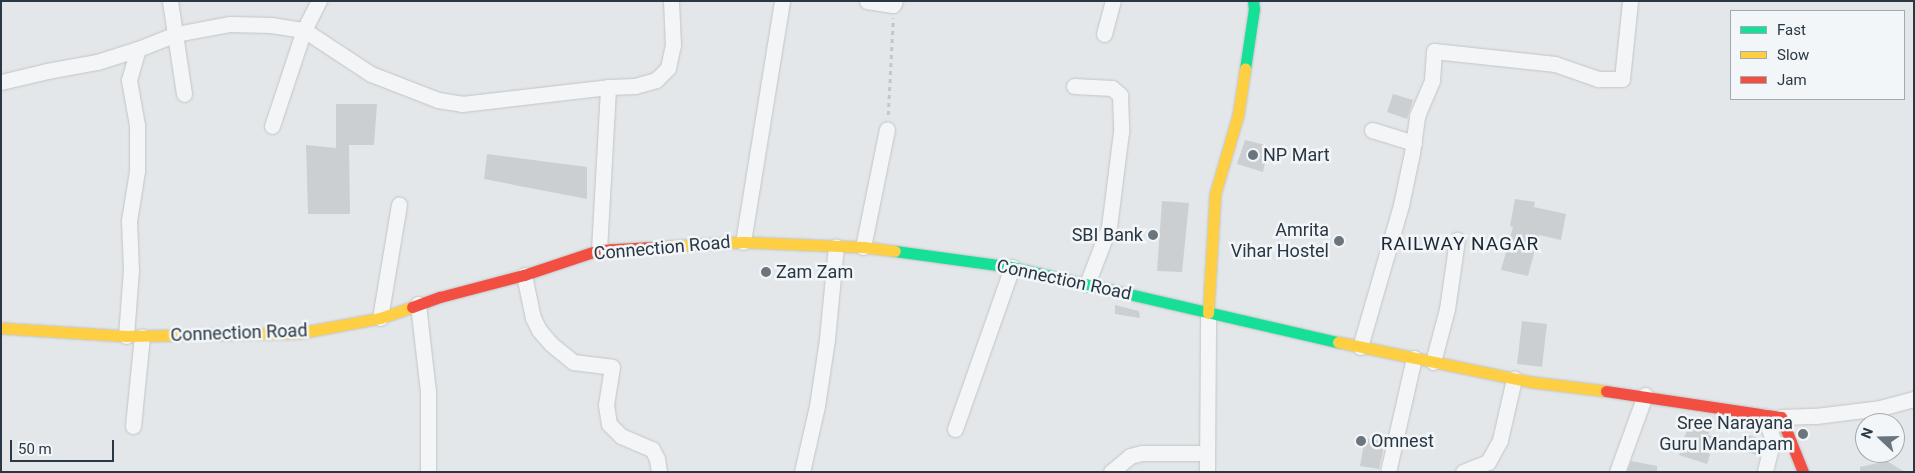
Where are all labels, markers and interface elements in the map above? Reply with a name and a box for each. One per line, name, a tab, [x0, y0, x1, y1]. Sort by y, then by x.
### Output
legend	[1730, 10, 1905, 100]
text: Fast	[1777, 21, 1806, 39]
text: Slow	[1777, 46, 1809, 64]
text: Jam	[1777, 71, 1807, 89]
place label: NP Mart	[1263, 144, 1330, 166]
marker: NP Mart	[1247, 149, 1259, 161]
place label: Amrita Vihar Hostel	[1231, 220, 1329, 262]
place label: SBI Bank	[1072, 224, 1143, 246]
marker: SBI Bank	[1147, 229, 1159, 241]
street label: Connection Road	[593, 231, 731, 265]
district label: RAILWAY NAGAR	[1379, 233, 1541, 255]
marker: Amrita Vihar Hostel	[1333, 235, 1345, 247]
street label: Connection Road	[995, 255, 1133, 305]
place label: Zam Zam	[776, 261, 853, 283]
marker: Zam Zam	[760, 266, 772, 278]
street label: Connection Road	[170, 320, 308, 346]
place label: Sree Narayana Guru Mandapam	[1659, 413, 1793, 456]
north arrow	[1855, 413, 1905, 463]
text: N	[1858, 426, 1876, 440]
marker: Sree Narayana Guru Mandapam	[1797, 428, 1809, 440]
scale bar	[12, 430, 116, 462]
place label: Omnest	[1371, 430, 1434, 452]
marker: Omnest	[1355, 435, 1367, 447]
text: 50 m	[18, 440, 52, 458]

